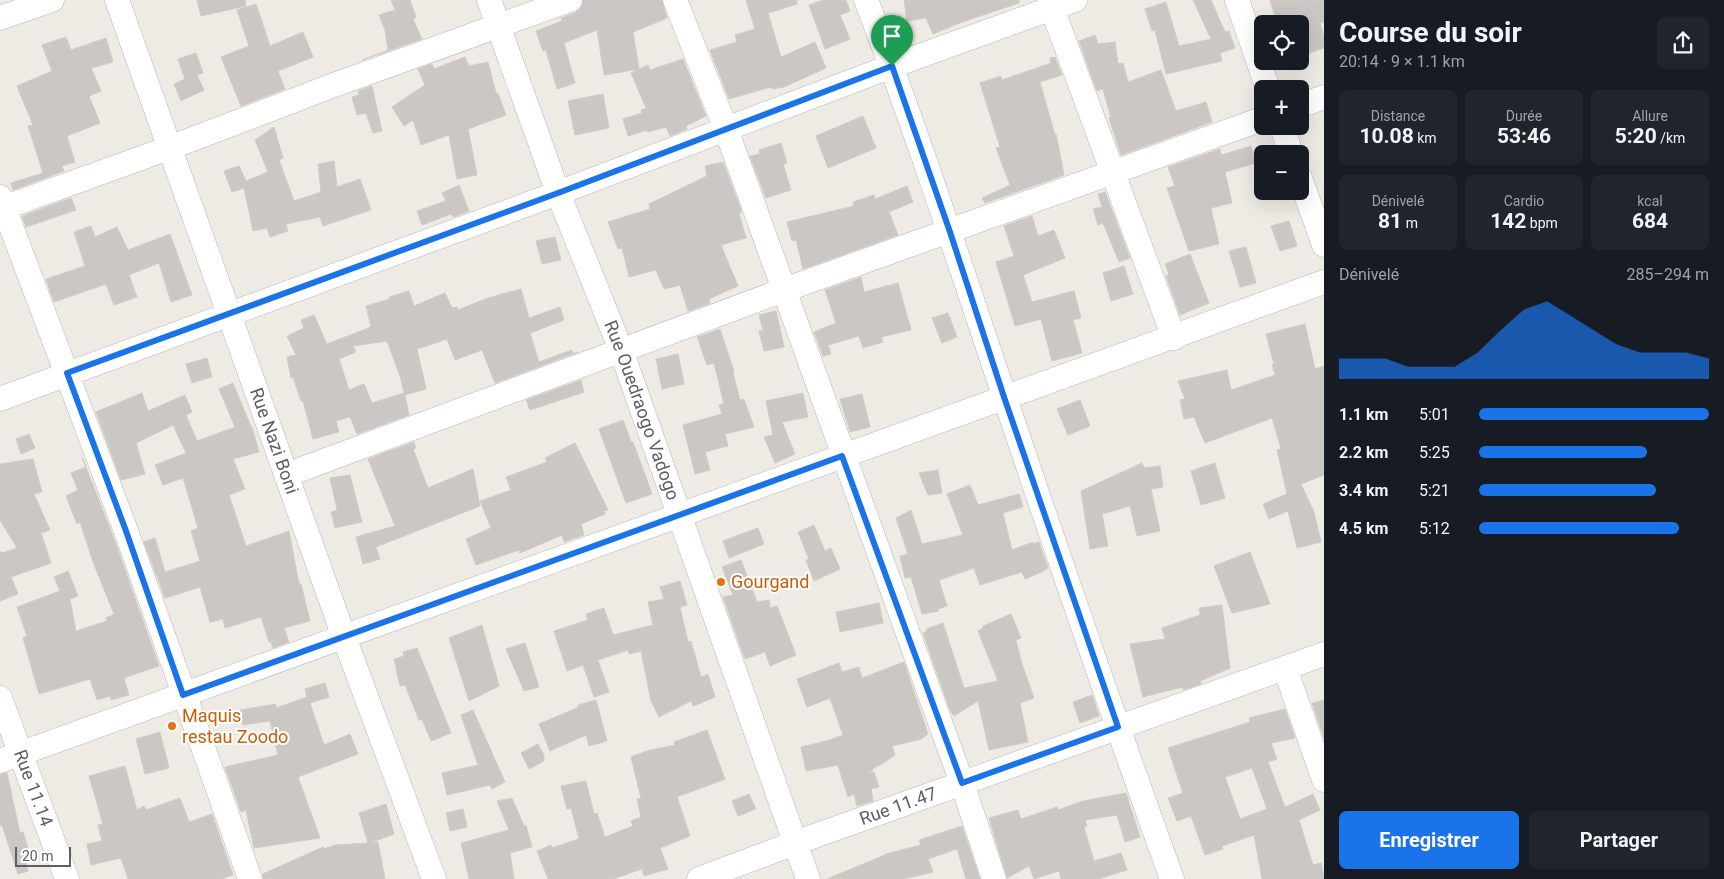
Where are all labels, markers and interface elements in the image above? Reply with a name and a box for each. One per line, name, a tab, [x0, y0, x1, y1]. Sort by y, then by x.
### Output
pin	[871, 15, 913, 66]
map controls	[1254, 15, 1309, 200]
button: locate	[1254, 15, 1309, 70]
text: Course du soir	[1339, 16, 1522, 49]
button: share	[1657, 17, 1709, 69]
icon: arrive	[878, 22, 906, 50]
text: 20:14 · 9 × 1.1 km	[1339, 52, 1465, 71]
button: +	[1254, 80, 1309, 135]
text: Distance	[1371, 108, 1425, 124]
text: Durée	[1506, 108, 1542, 124]
text: Allure	[1632, 108, 1668, 124]
text: 10.08	[1359, 124, 1414, 148]
text: 53:46	[1497, 124, 1551, 148]
text: 5:20	[1615, 124, 1657, 148]
text: km	[1414, 130, 1437, 146]
text: /km	[1657, 130, 1685, 146]
button: −	[1254, 145, 1309, 200]
text: Dénivelé	[1372, 193, 1424, 209]
text: Cardio	[1504, 193, 1544, 209]
text: kcal	[1637, 193, 1663, 209]
text: 81	[1378, 209, 1402, 233]
text: 142	[1490, 209, 1526, 233]
text: 684	[1632, 209, 1668, 233]
text: m	[1402, 215, 1418, 231]
text: bpm	[1526, 215, 1558, 231]
text: Dénivelé	[1339, 265, 1399, 284]
text: 285–294 m	[1627, 265, 1709, 284]
street label: Rue Ouedraogo Vadogo	[600, 317, 684, 503]
street label: Rue Nazi Boni	[246, 385, 303, 497]
text: 1.1 km	[1339, 405, 1388, 424]
text: 5:01	[1419, 405, 1450, 424]
text: 2.2 km	[1339, 443, 1388, 462]
text: 5:25	[1419, 443, 1450, 462]
text: 3.4 km	[1339, 481, 1388, 500]
text: 5:21	[1419, 481, 1450, 500]
text: 4.5 km	[1339, 519, 1388, 538]
text: 5:12	[1419, 519, 1450, 538]
place label: Gourgand	[731, 571, 809, 592]
marker: Gourgand	[715, 576, 727, 588]
place label: Maquis restau Zoodo	[182, 705, 288, 747]
marker: Maquis restau Zoodo	[166, 720, 178, 732]
street label: Rue 11.14	[10, 747, 58, 829]
street label: Rue 11.47	[857, 782, 939, 829]
button: Enregistrer	[1339, 811, 1519, 869]
button: Partager	[1529, 811, 1709, 869]
scale bar	[15, 844, 71, 867]
text: 20 m	[22, 848, 54, 864]

